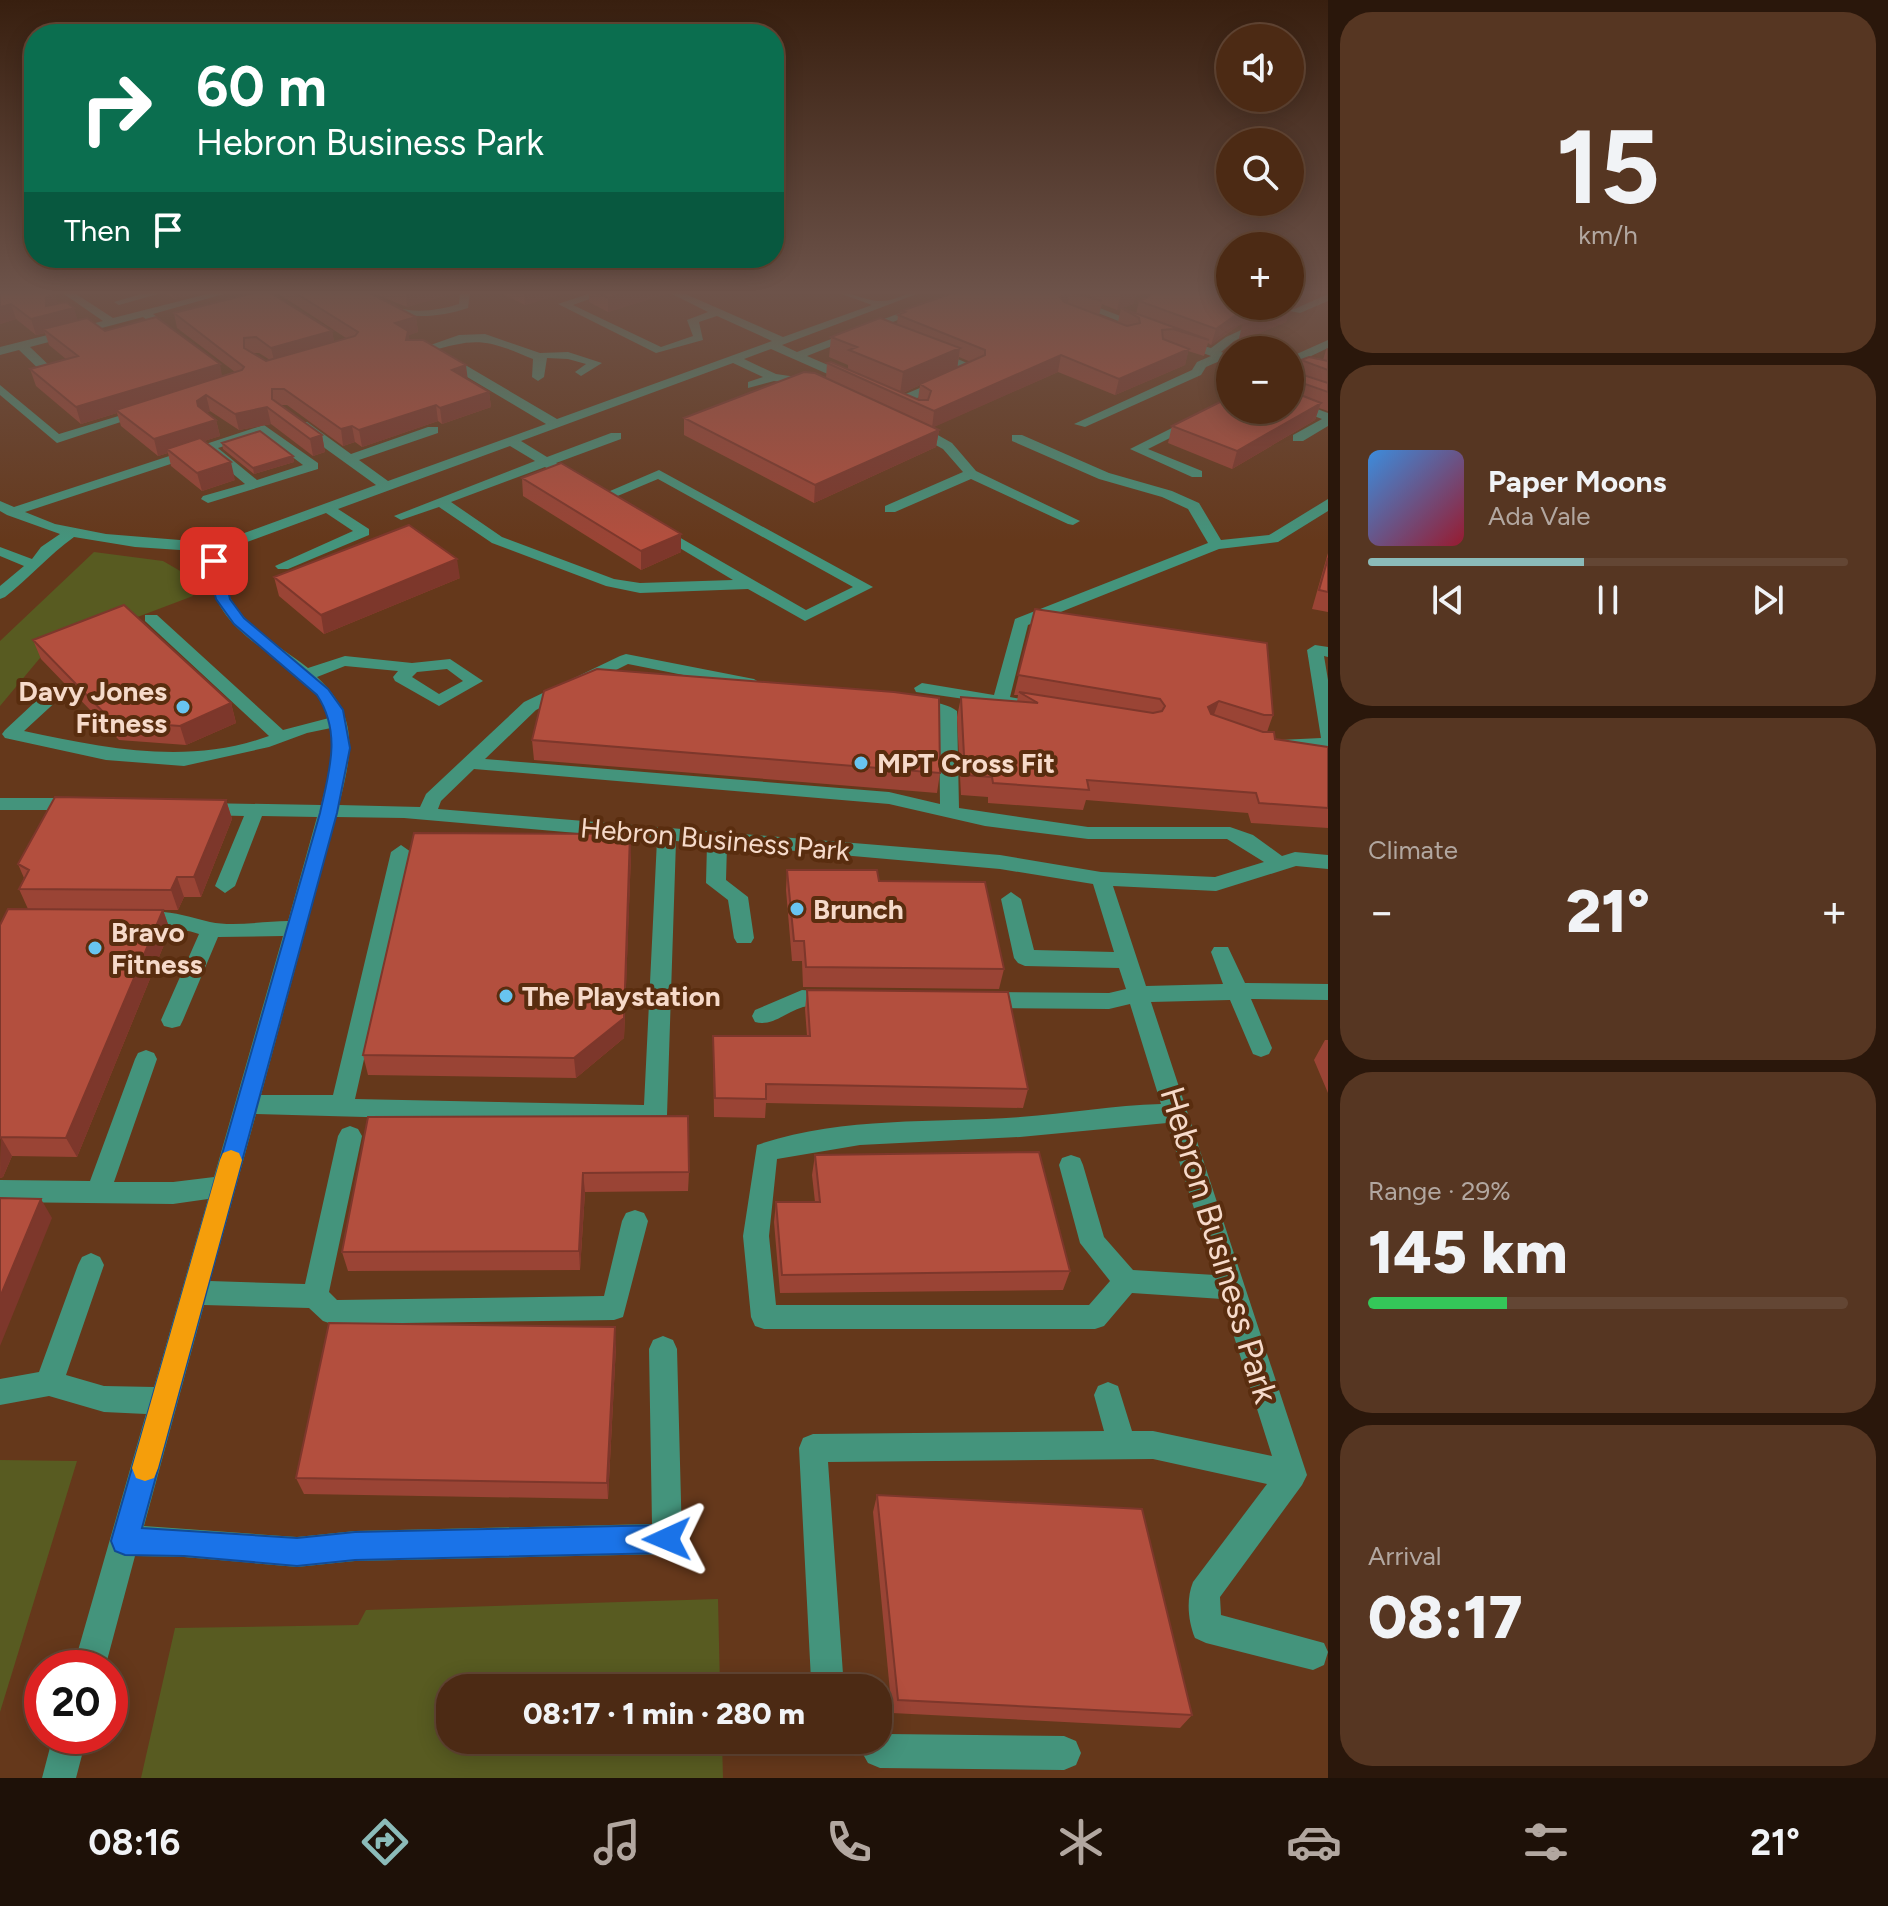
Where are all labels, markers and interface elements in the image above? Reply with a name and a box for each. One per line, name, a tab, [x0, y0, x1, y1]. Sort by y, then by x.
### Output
map controls	[1216, 24, 1304, 424]
button: sound	[1216, 24, 1304, 112]
text: 60 m	[196, 53, 327, 120]
icon: right	[64, 56, 168, 160]
text: 15	[1556, 104, 1660, 229]
text: Hebron Business Park	[196, 121, 544, 164]
button: search	[1216, 128, 1304, 216]
icon: arrive	[146, 208, 190, 252]
text: Then	[64, 212, 130, 249]
text: km/h	[1578, 219, 1638, 251]
button: +	[1216, 232, 1304, 320]
button: −	[1216, 336, 1304, 424]
text: Paper Moons	[1488, 463, 1667, 500]
text: Ada Vale	[1488, 500, 1591, 532]
pin	[180, 527, 248, 595]
icon: arrive	[192, 539, 236, 583]
icon: previous	[1426, 578, 1470, 622]
icon: pause	[1586, 578, 1630, 622]
icon: next	[1746, 578, 1790, 622]
place label: Davy Jones Fitness	[18, 674, 167, 740]
marker: Davy Jones Fitness	[174, 698, 192, 716]
place label: MPT Cross Fit	[877, 746, 1055, 780]
marker: MPT Cross Fit	[852, 754, 870, 772]
street label: Hebron Business Park	[579, 810, 852, 868]
text: Climate	[1368, 834, 1458, 866]
text: 21°	[1566, 875, 1650, 947]
text: −	[1368, 885, 1395, 938]
text: +	[1821, 885, 1848, 938]
place label: Brunch	[813, 892, 904, 926]
marker: Brunch	[788, 900, 806, 918]
place label: Bravo Fitness	[111, 915, 203, 981]
marker: Bravo Fitness	[86, 939, 104, 957]
place label: The Playstation	[522, 979, 721, 1013]
marker: The Playstation	[497, 987, 515, 1005]
street label: Hebron Business Park	[1151, 1082, 1287, 1408]
text: Range · 29%	[1368, 1175, 1511, 1207]
text: 145 km	[1368, 1216, 1568, 1288]
position arrow	[625, 1497, 709, 1581]
text: Arrival	[1368, 1540, 1441, 1572]
text: 08:17	[1368, 1581, 1523, 1653]
speed limit sign: 20	[24, 1650, 128, 1754]
text: 08:17 · 1 min · 280 m	[523, 1695, 805, 1732]
icon: directions	[357, 1814, 413, 1870]
icon: music	[589, 1814, 645, 1870]
icon: phone	[821, 1814, 877, 1870]
icon: climate	[1053, 1814, 1109, 1870]
icon: car	[1286, 1814, 1342, 1870]
icon: filters	[1518, 1814, 1574, 1870]
text: 08:16	[88, 1821, 180, 1864]
text: 21°	[1750, 1821, 1800, 1864]

